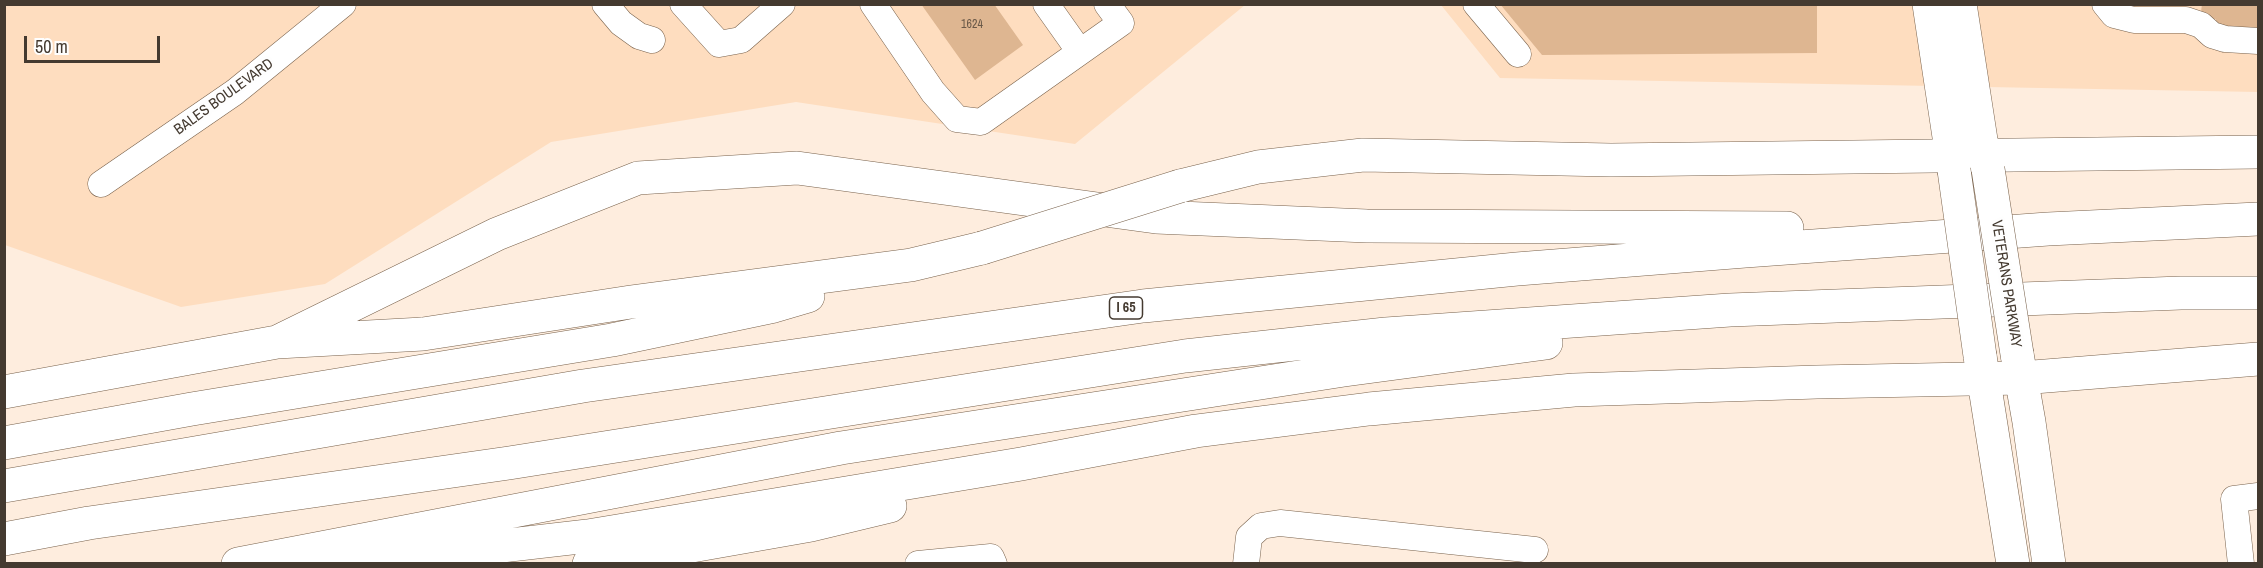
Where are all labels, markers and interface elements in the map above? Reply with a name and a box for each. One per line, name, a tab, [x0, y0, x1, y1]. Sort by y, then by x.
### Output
house number: 1624	[961, 18, 983, 32]
scale bar	[27, 24, 164, 62]
text: 50 m	[35, 34, 68, 59]
street label: BALES BOULEVARD	[171, 55, 277, 139]
street label: VETERANS PARKWAY	[1987, 219, 2025, 349]
road number: I 65	[1110, 297, 1142, 319]

